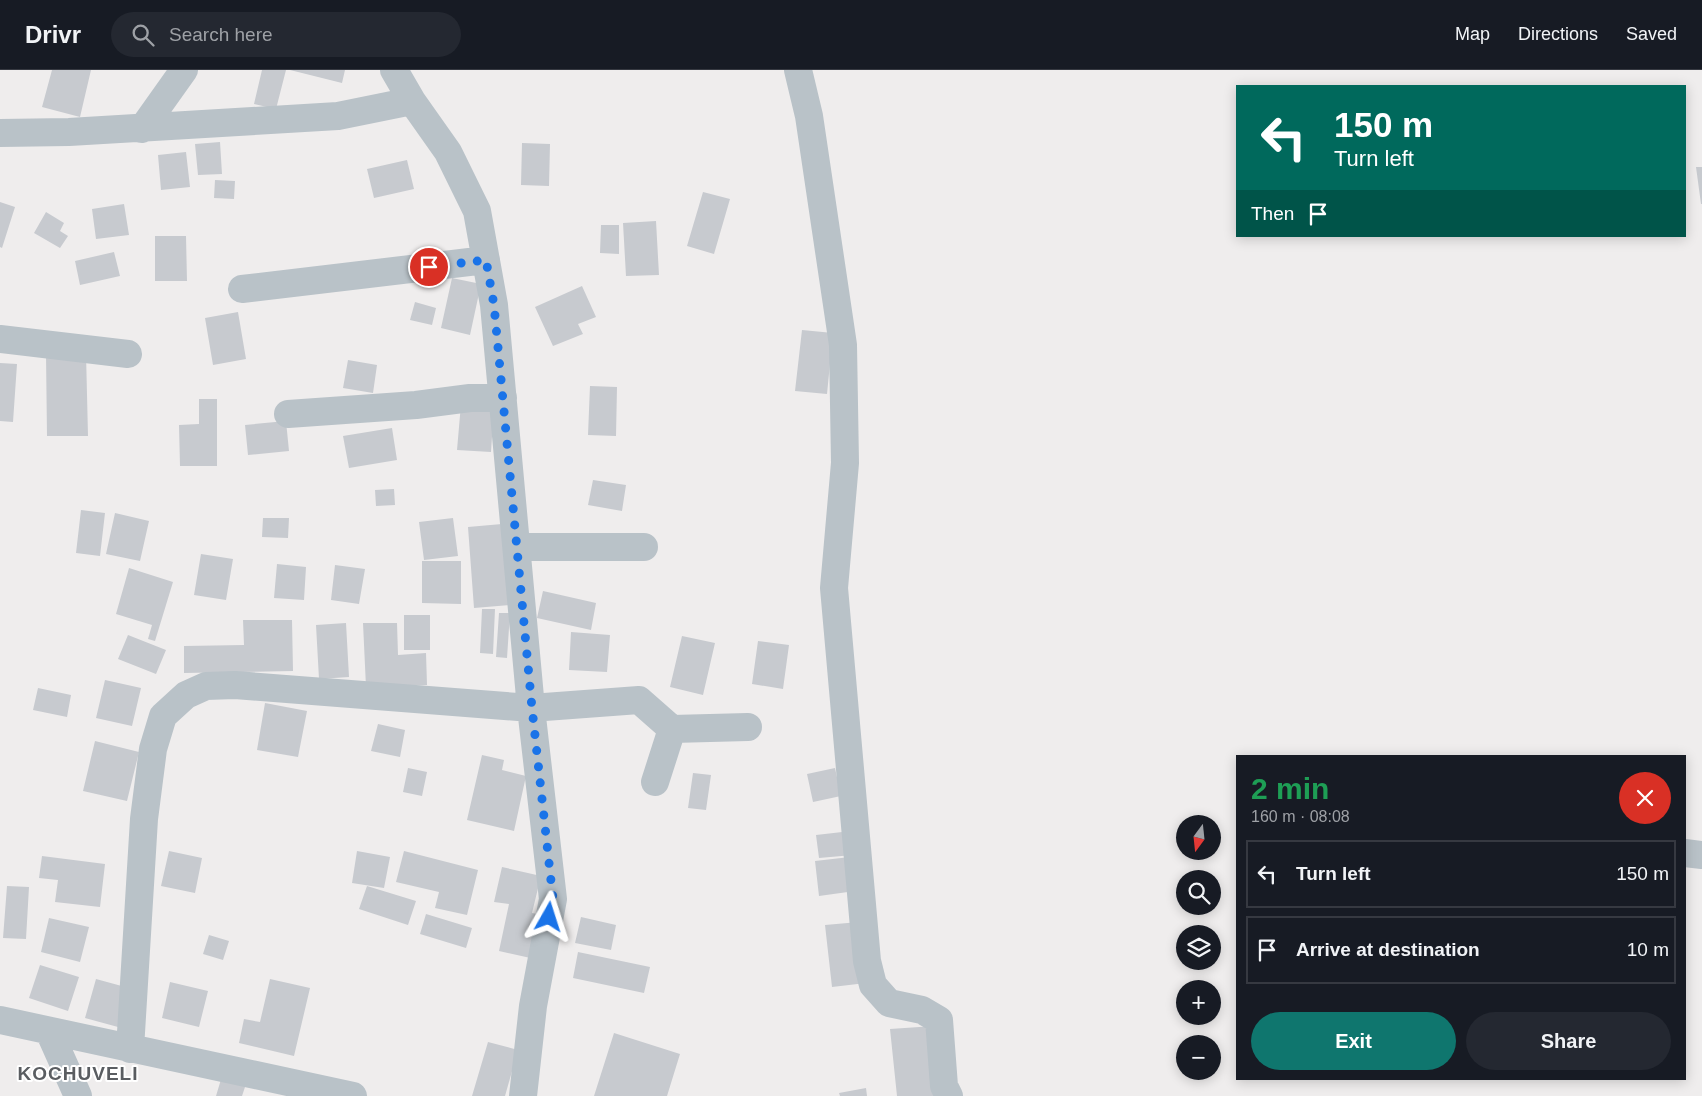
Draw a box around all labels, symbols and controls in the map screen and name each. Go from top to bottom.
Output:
search box [111,12,461,57]
text: Drivr [25,21,81,48]
icon: search [129,21,157,49]
text: Search here [169,24,273,45]
text: Map [1455,24,1490,44]
text: Directions [1518,24,1598,44]
text: Saved [1626,24,1677,44]
icon: left [1251,105,1316,170]
text: 150 m [1334,105,1433,144]
text: Turn left [1334,146,1414,171]
icon: arrive [1304,200,1332,228]
text: Then [1251,203,1294,224]
pin [408,246,450,288]
icon: arrive [415,253,443,281]
text: 2 min [1251,772,1329,805]
button: close [1619,772,1671,824]
text: 160 m · 08:08 [1251,808,1350,825]
north arrow [1176,815,1221,860]
map controls [1176,815,1221,1080]
icon: left [1253,860,1281,888]
text: Turn left [1296,863,1371,884]
text: 150 m [1616,863,1669,884]
button: search [1176,870,1221,915]
position arrow [522,890,574,942]
button: layers [1176,925,1221,970]
icon: arrive [1253,936,1281,964]
text: Arrive at destination [1296,939,1480,960]
text: 10 m [1627,939,1669,960]
button: + [1176,980,1221,1025]
button: Exit [1251,1012,1456,1070]
button: Share [1466,1012,1671,1070]
button: − [1176,1035,1221,1080]
district label: KOCHUVELI [18,1063,138,1084]

